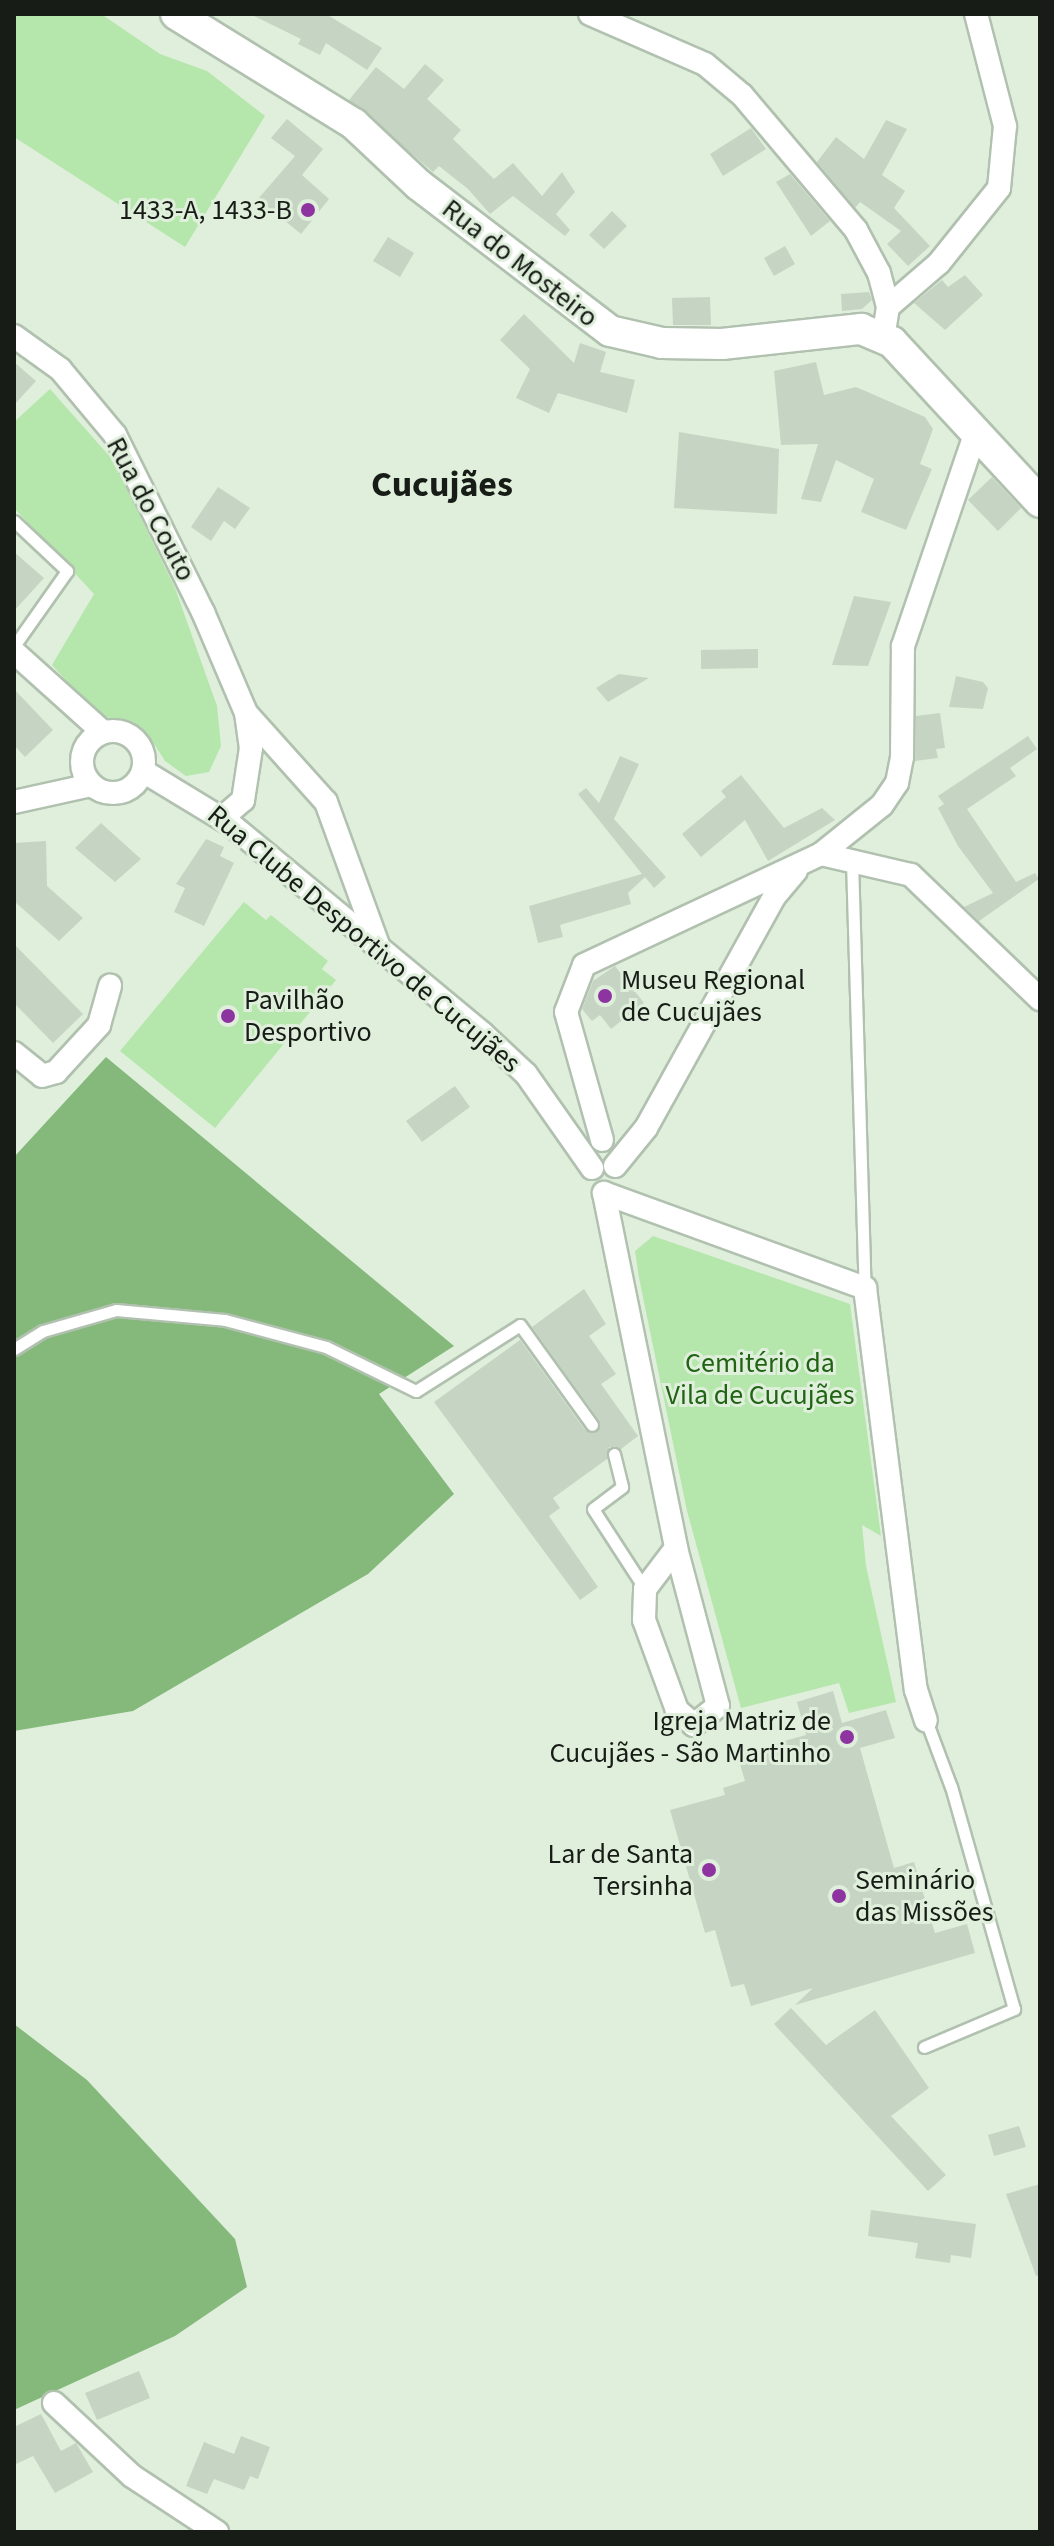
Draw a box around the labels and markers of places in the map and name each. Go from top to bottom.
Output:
place label: 1433-A, 1433-B [119,193,292,227]
marker: 1433-A, 1433-B [299,201,317,219]
place label: Museu Regional de Cucujães [621,963,805,1029]
place label: Pavilhão Desportivo [244,983,372,1049]
marker: Museu Regional de Cucujães [596,987,614,1005]
marker: Pavilhão Desportivo [219,1007,237,1025]
place label: Igreja Matriz de Cucujães - São Martinho [549,1704,831,1770]
marker: Igreja Matriz de Cucujães - São Martinho [838,1728,856,1746]
place label: Lar de Santa Tersinha [548,1837,693,1903]
marker: Lar de Santa Tersinha [700,1861,718,1879]
place label: Seminário das Missões [855,1863,993,1929]
marker: Seminário das Missões [830,1887,848,1905]

